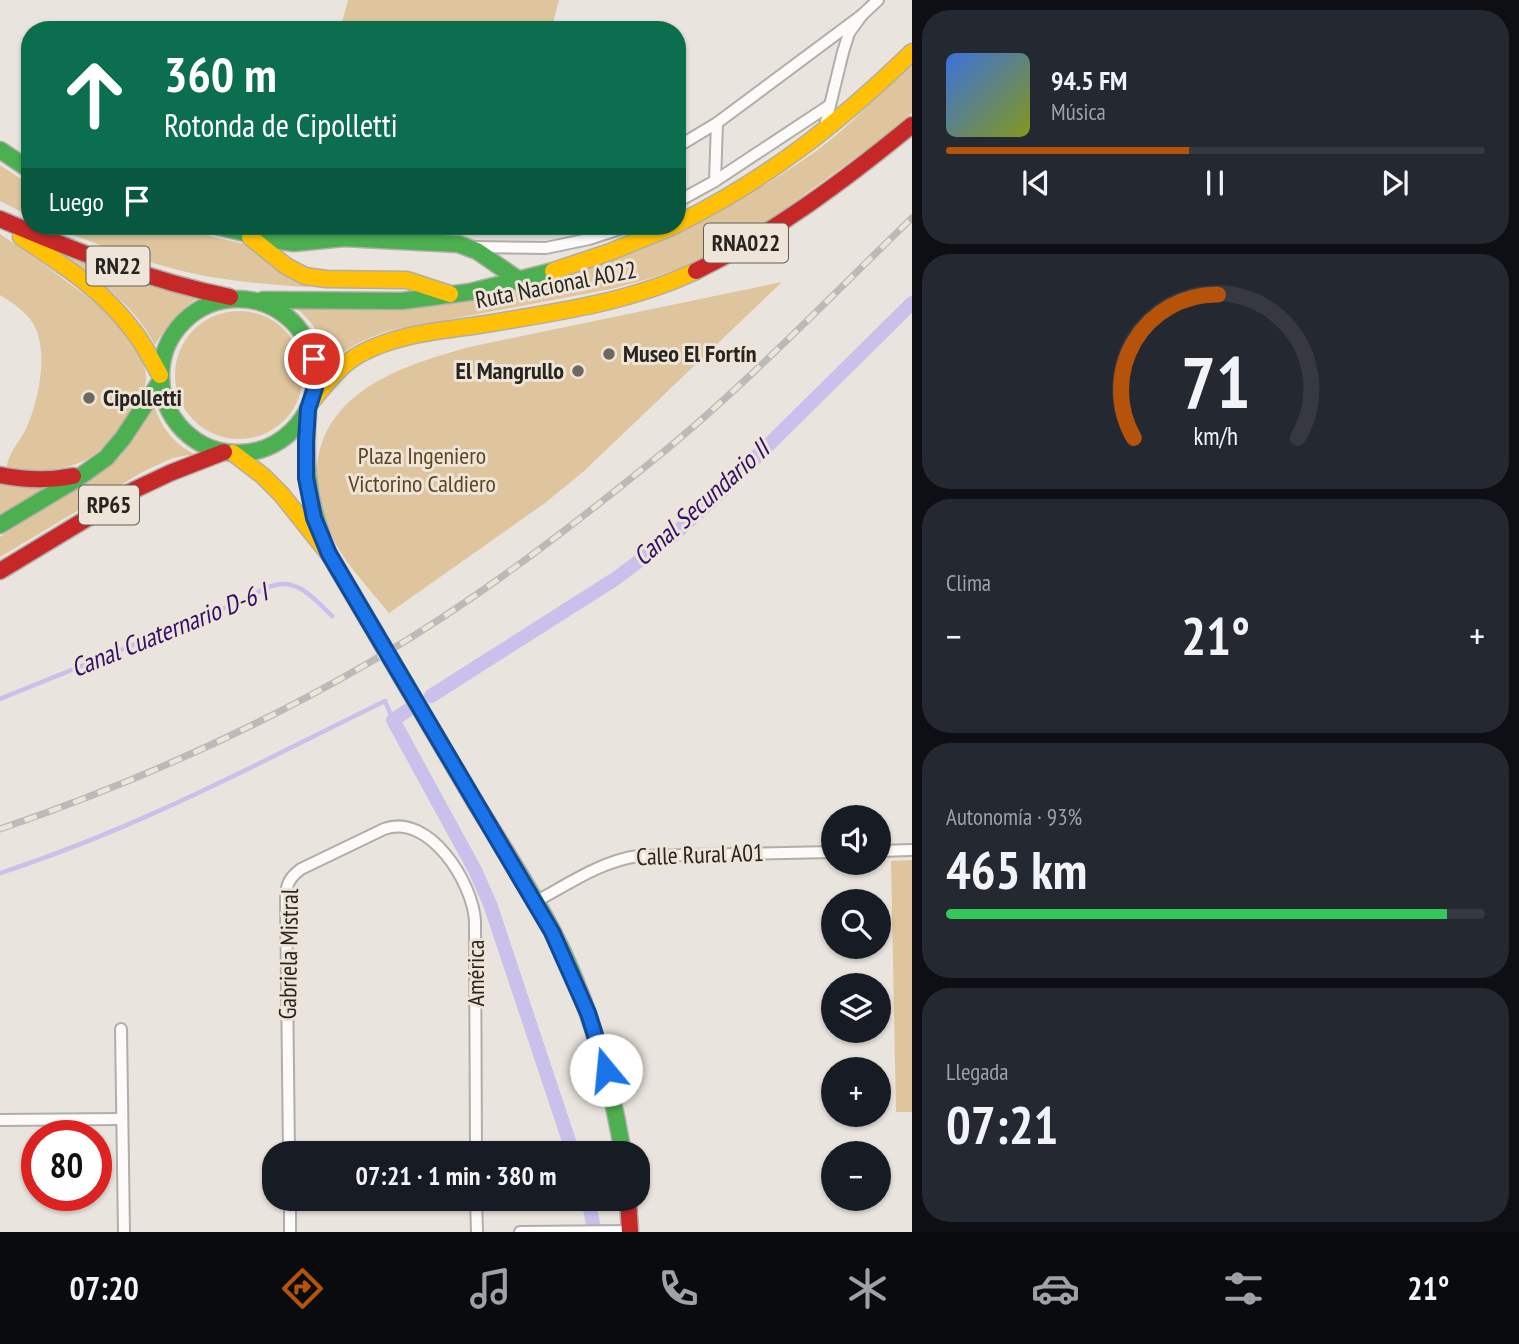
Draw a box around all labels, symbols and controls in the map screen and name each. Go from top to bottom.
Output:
text: 360 m [164,42,277,106]
icon: ahead [49,49,140,140]
text: 94.5 FM [1051,64,1127,97]
text: Música [1051,97,1106,126]
text: Rotonda de Cipolletti [164,104,398,146]
icon: previous [1017,164,1055,202]
icon: pause [1196,164,1234,202]
icon: next [1376,164,1414,202]
icon: arrive [118,182,156,220]
text: Luego [49,185,104,218]
road number: RNA022 [704,224,788,262]
road number: RN22 [86,246,150,286]
street label: Ruta Nacional A022 [473,254,639,315]
pin [284,329,344,389]
text: 71 [1181,334,1250,428]
place label: Museo El Fortín [623,338,757,369]
icon: arrive [295,340,333,378]
marker: Museo El Fortín [601,346,617,362]
place label: El Mangrullo [456,355,564,386]
marker: El Mangrullo [570,363,586,379]
place label: Cipolletti [103,382,182,413]
marker: Cipolletti [81,390,97,406]
text: km/h [1193,419,1238,451]
water label: Canal Secundario II [626,431,778,573]
park label: Plaza Ingeniero Victorino Caldiero [347,440,496,499]
road number: RP65 [79,485,139,524]
text: Clima [946,568,991,597]
water label: Canal Cuaternario D-6 I [66,574,275,684]
text: 21° [1181,602,1250,669]
text: − [946,611,962,660]
text: + [1469,611,1485,660]
text: Autonomía · 93% [946,802,1082,831]
map controls [821,805,891,1211]
button: sound [821,805,891,875]
text: 465 km [946,836,1087,903]
street label: Calle Rural A01 [636,837,764,872]
street label: Gabriela Mistral [272,888,305,1020]
button: search [821,889,891,959]
street label: América [460,940,491,1006]
button: layers [821,973,891,1043]
position arrow [569,1033,643,1107]
button: + [821,1057,891,1127]
text: Llegada [946,1057,1009,1086]
text: 07:21 [946,1091,1058,1158]
speed limit sign: 80 [21,1120,112,1211]
button: − [821,1141,891,1211]
text: 07:21 · 1 min · 380 m [356,1159,556,1192]
icon: directions [278,1264,327,1313]
icon: music [466,1264,515,1313]
icon: phone [654,1264,703,1313]
icon: climate [843,1264,892,1313]
icon: car [1031,1264,1080,1313]
icon: filters [1219,1264,1268,1313]
text: 07:20 [70,1267,139,1309]
text: 21° [1407,1267,1449,1309]

